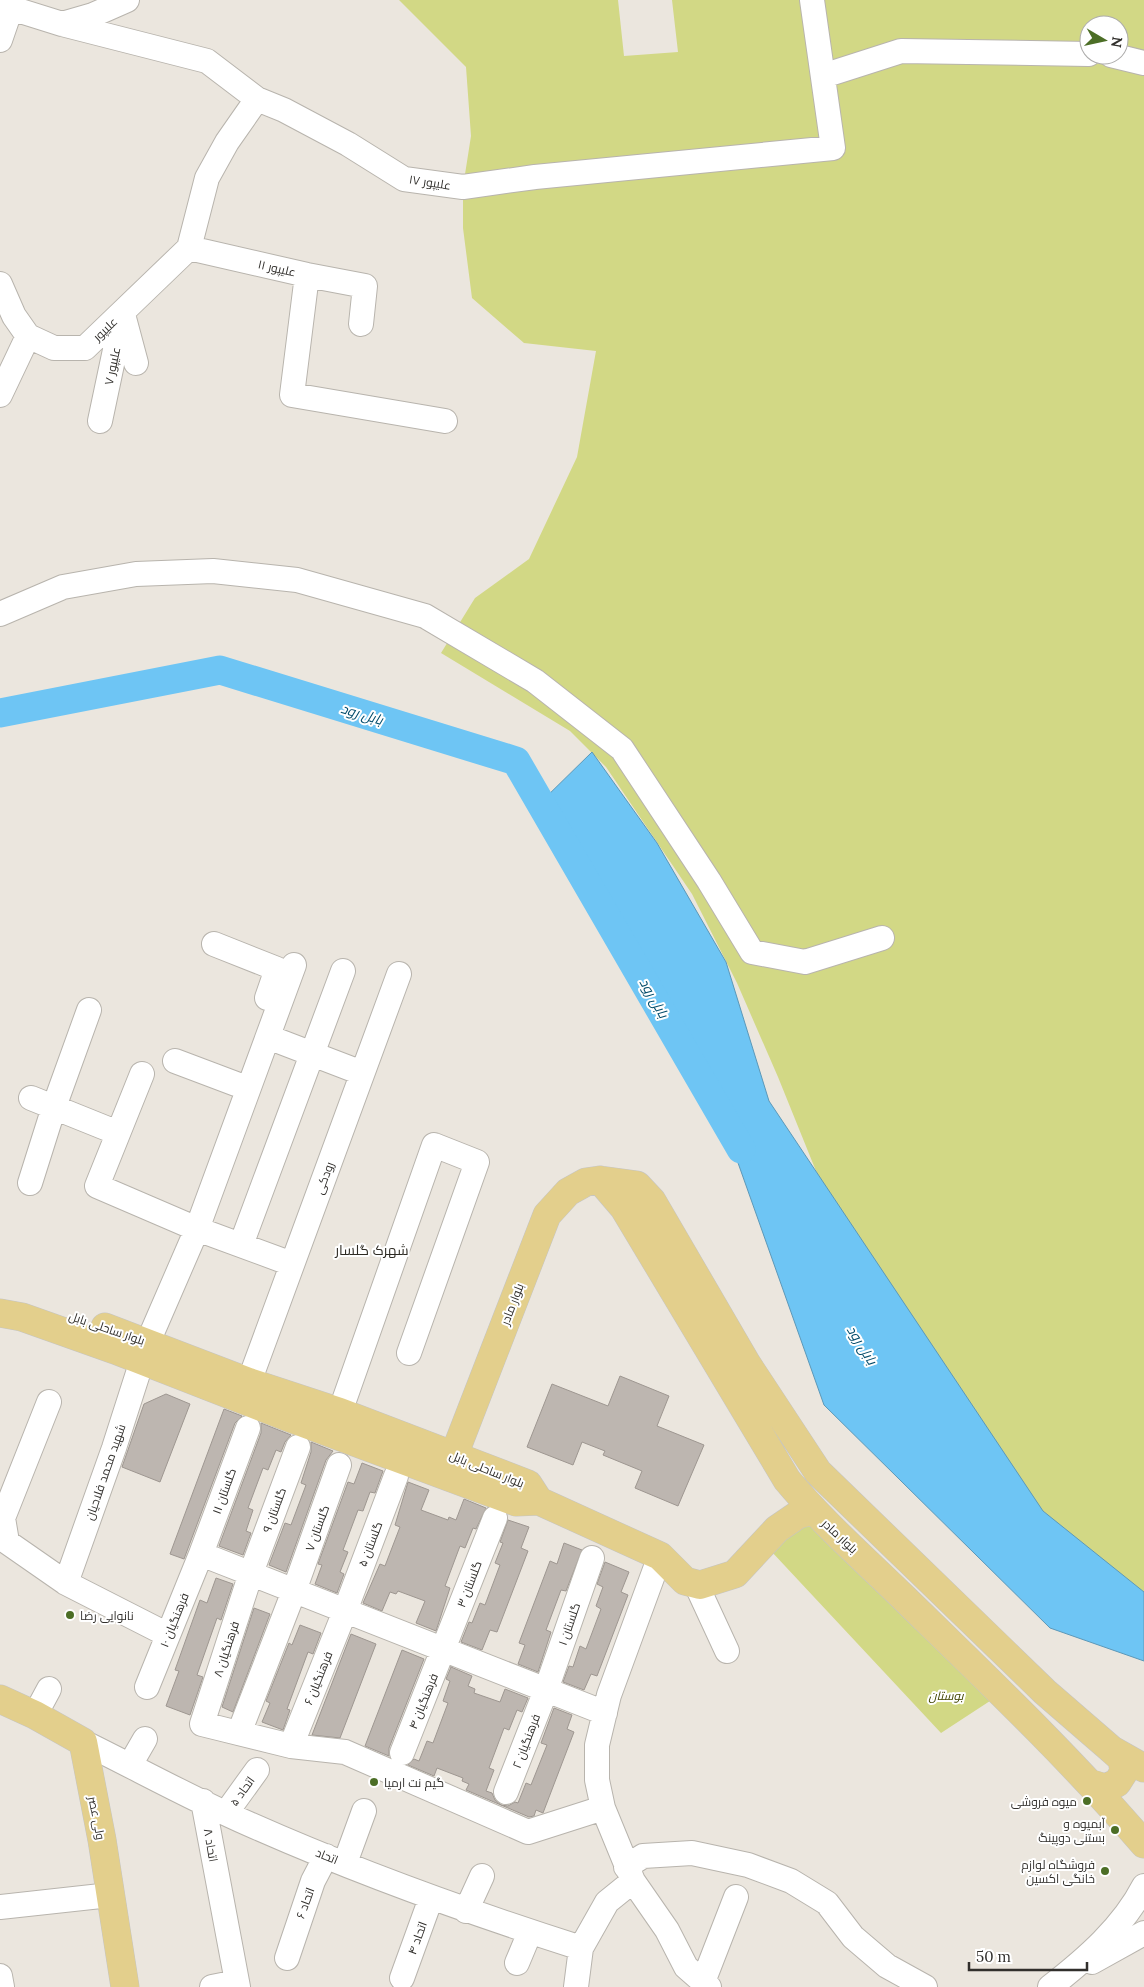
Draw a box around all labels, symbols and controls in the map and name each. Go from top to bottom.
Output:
north arrow [1079,15,1129,65]
text: N [1107,35,1127,49]
street label: علیپور ۱۷ [408,171,452,194]
street label: علیپور ۱۱ [256,256,297,281]
street label: علیپور [89,314,121,345]
street label: علیپور ۷ [101,346,124,387]
water label: بابل رود [339,699,386,729]
water label: بابل رود [635,975,673,1022]
street label: رودکی [311,1160,337,1196]
district label: شهرک گلسار [334,1241,409,1259]
street label: بلوار مادر [497,1281,527,1328]
street label: بلوار ساحلی بابل [67,1308,147,1348]
water label: بابل رود [843,1322,882,1369]
street label: شهید محمد فلاحیان [82,1422,128,1522]
street label: بلوار ساحلی بابل [447,1447,527,1491]
street label: گلستان ۱۱ [209,1466,239,1516]
street label: گلستان ۹ [259,1486,289,1534]
street label: گلستان ۷ [302,1503,332,1553]
street label: بلوار مادر [818,1515,861,1556]
street label: گلستان ۵ [355,1519,385,1569]
street label: گلستان ۳ [453,1559,485,1609]
street label: فرهنگیان ۱۰ [156,1591,192,1649]
street label: گلستان ۱ [555,1601,583,1647]
place label: نانوایی رضا [80,1608,134,1623]
marker: نانوایی رضا [64,1609,76,1621]
street label: فرهنگیان ۸ [210,1619,242,1679]
street label: فرهنگیان ۶ [300,1649,336,1707]
street label: فرهنگیان ۴ [405,1671,441,1731]
park label: بوستان [928,1688,964,1703]
street label: فرهنگیان ۲ [509,1712,543,1770]
street label: اتحاد ۵ [226,1773,258,1809]
place label: گیم نت ارمیا [384,1775,444,1791]
marker: گیم نت ارمیا [368,1776,380,1788]
street label: ولی عصر [85,1794,109,1841]
place label: میوه فروشی [1011,1794,1077,1809]
marker: میوه فروشی [1081,1795,1093,1807]
place label: آبمیوه و بستنی دوپینگ [1038,1816,1106,1847]
marker: آبمیوه و بستنی دوپینگ [1109,1824,1121,1836]
street label: اتحاد ۸ [201,1827,221,1863]
street label: اتحاد [314,1845,340,1867]
place label: فروشگاه لوازم خانگی اکسین [1021,1857,1095,1886]
marker: فروشگاه لوازم خانگی اکسین [1099,1865,1111,1877]
street label: اتحاد ۶ [292,1885,318,1921]
street label: اتحاد ۴ [404,1919,430,1957]
scale bar [969,1940,1086,1972]
text: 50 m [976,1947,1011,1966]

